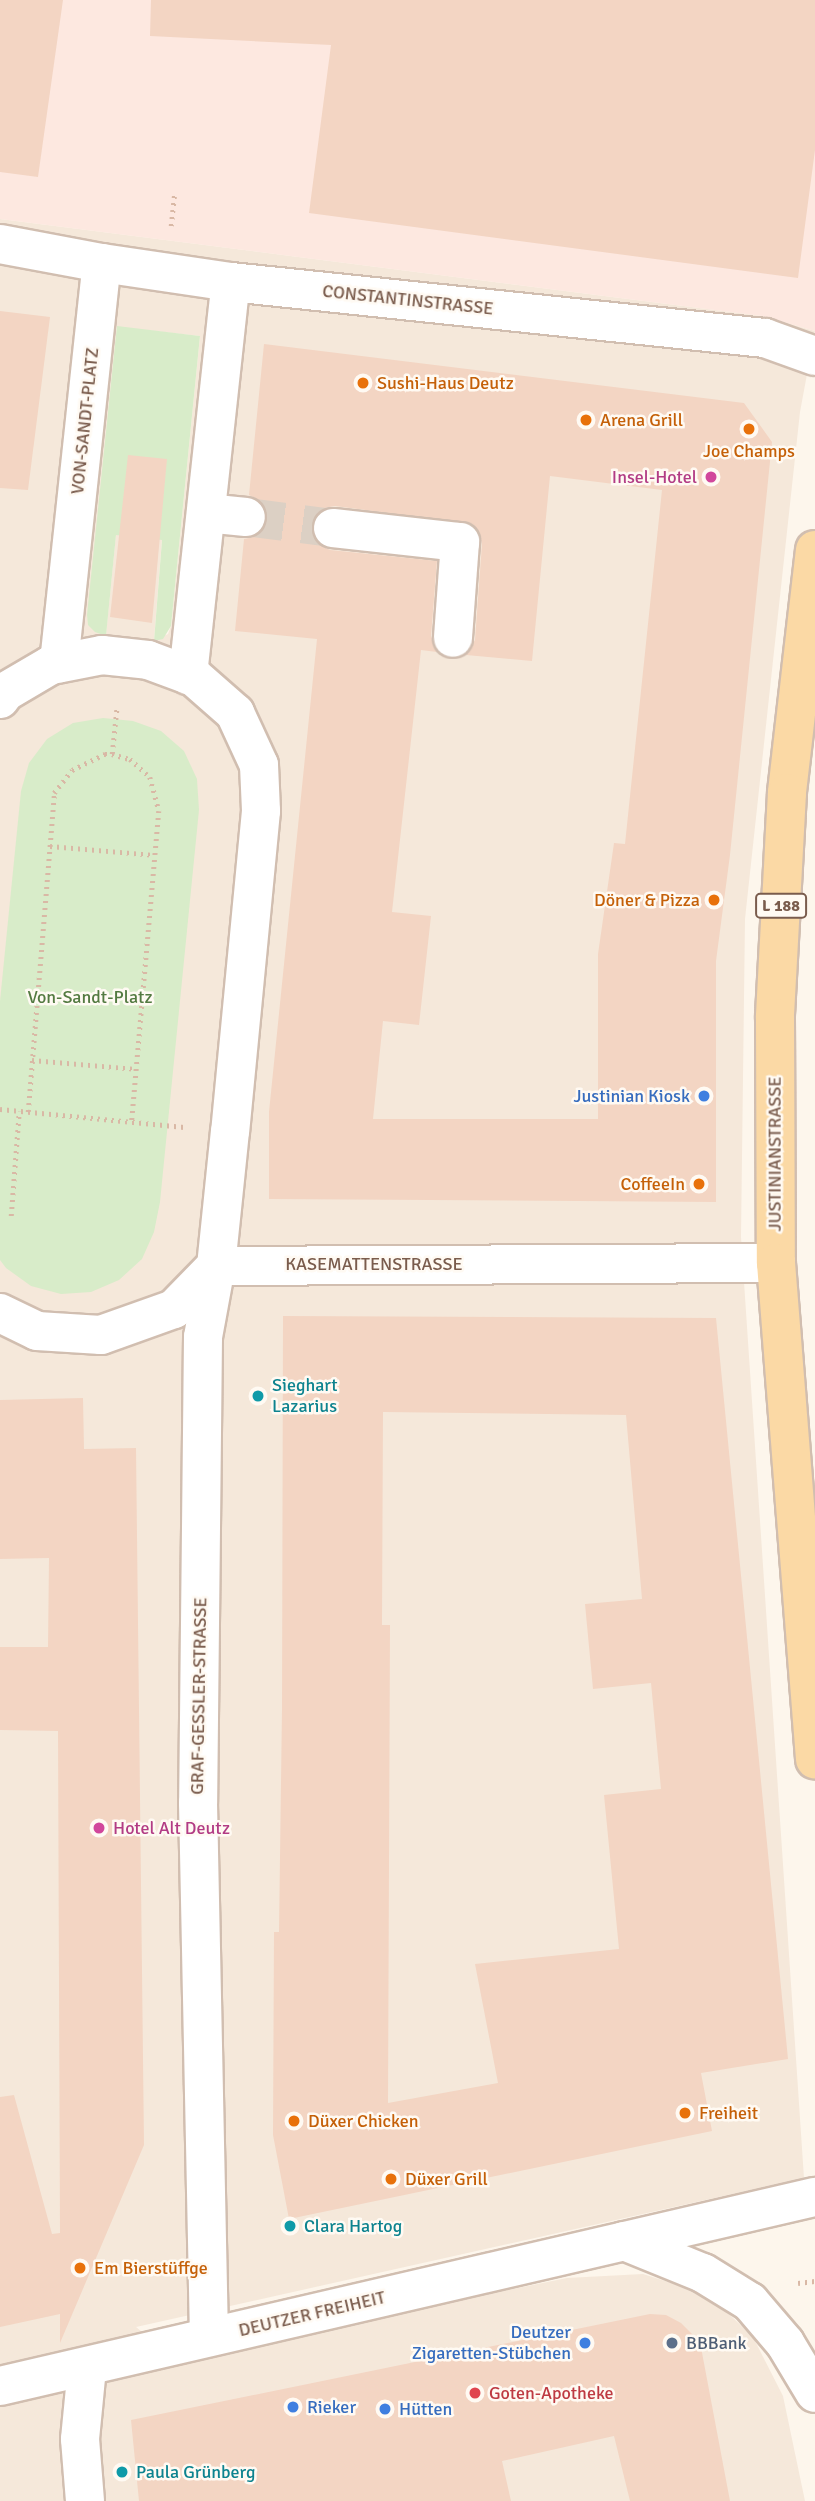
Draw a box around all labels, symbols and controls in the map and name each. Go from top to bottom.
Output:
street label: CONSTANTINSTRASSE [321,280,495,320]
street label: VON-SANDT-PLATZ [67,346,103,496]
place label: Sushi-Haus Deutz [377,372,514,394]
marker: Sushi-Haus Deutz [355,375,371,391]
place label: Arena Grill [600,409,683,431]
marker: Arena Grill [578,412,594,428]
marker: Joe Champs [741,421,757,437]
place label: Joe Champs [703,440,795,462]
place label: Insel-Hotel [612,466,697,488]
marker: Insel-Hotel [703,469,719,485]
place label: Döner & Pizza [594,889,700,911]
marker: Döner & Pizza [706,892,722,908]
road number: L 188 [755,893,807,918]
park label: Von-Sandt-Platz [27,986,153,1008]
street label: JUSTINIANSTRASSE [764,1077,786,1231]
place label: Justinian Kiosk [573,1085,690,1107]
marker: Justinian Kiosk [696,1088,712,1104]
place label: CoffeeIn [621,1173,685,1195]
marker: CoffeeIn [691,1176,707,1192]
street label: KASEMATTENSTRASSE [285,1253,463,1275]
place label: Sieghart Lazarius [272,1375,338,1418]
marker: Sieghart Lazarius [250,1388,266,1404]
street label: GRAF-GESSLER-STRASSE [186,1597,212,1795]
place label: Hotel Alt Deutz [113,1817,230,1839]
marker: Hotel Alt Deutz [91,1820,107,1836]
place label: Freiheit [699,2102,758,2124]
marker: Freiheit [677,2105,693,2121]
place label: Düxer Chicken [308,2110,419,2132]
marker: Düxer Chicken [286,2113,302,2129]
place label: Düxer Grill [405,2168,488,2190]
marker: Düxer Grill [383,2171,399,2187]
place label: Clara Hartog [304,2215,402,2237]
marker: Clara Hartog [282,2218,298,2234]
place label: Em Bierstüffge [94,2257,208,2279]
marker: Em Bierstüffge [72,2260,88,2276]
street label: DEUTZER FREIHEIT [237,2287,387,2341]
place label: Deutzer Zigaretten-Stübchen [412,2322,571,2364]
place label: BBBank [686,2332,747,2354]
marker: Deutzer Zigaretten-Stübchen [577,2335,593,2351]
marker: BBBank [664,2335,680,2351]
place label: Goten-Apotheke [489,2382,614,2404]
marker: Goten-Apotheke [467,2385,483,2401]
place label: Rieker [307,2396,356,2418]
place label: Hütten [399,2398,452,2420]
marker: Rieker [285,2399,301,2415]
marker: Hütten [377,2401,393,2417]
place label: Paula Grünberg [136,2461,256,2483]
marker: Paula Grünberg [114,2464,130,2480]

